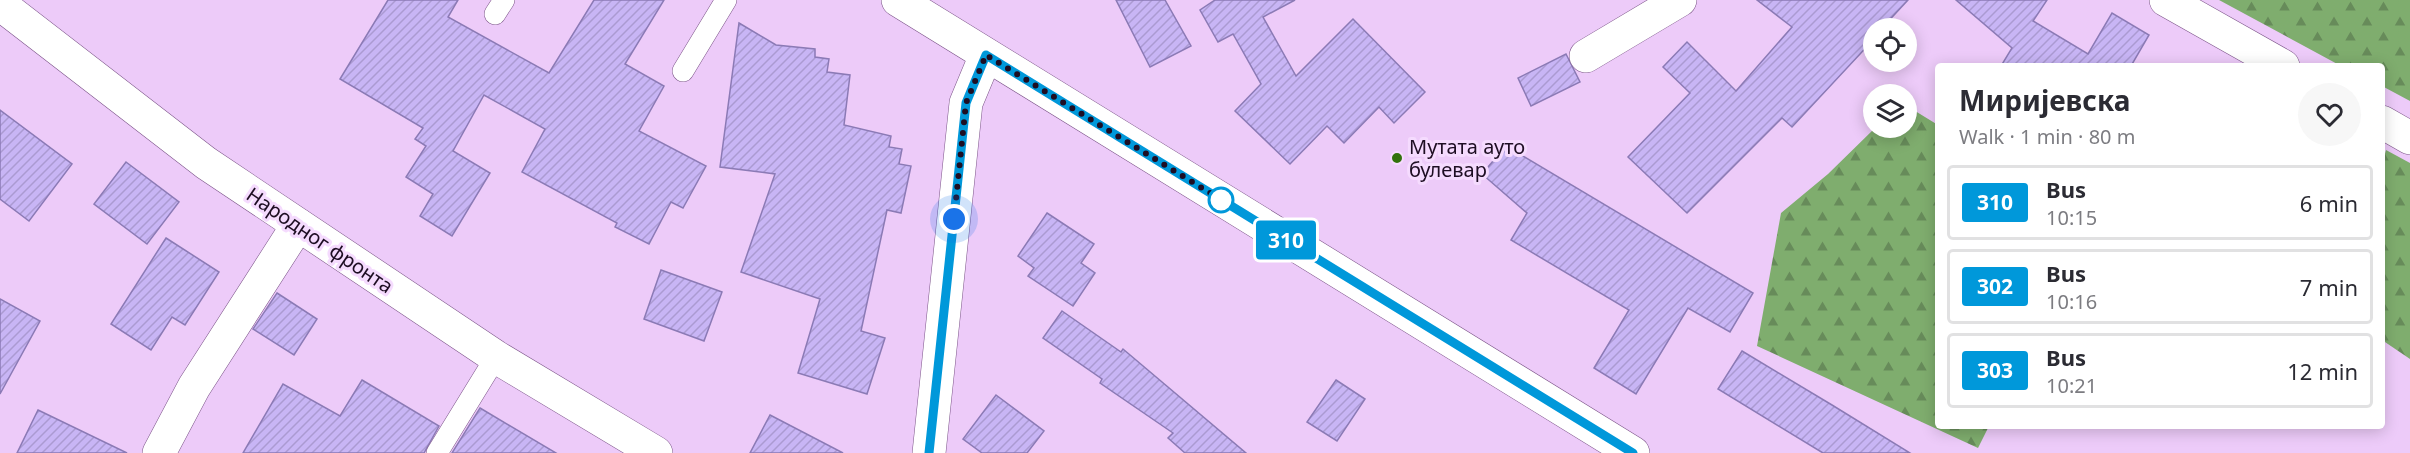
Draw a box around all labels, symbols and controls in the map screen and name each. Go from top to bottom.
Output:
map controls [1863,18,1917,138]
button: locate [1863,18,1917,72]
text: Миријевска [1959,81,2130,119]
button: heart [2298,83,2361,146]
button: layers [1863,84,1917,138]
text: Walk · 1 min · 80 m [1959,123,2135,150]
place label: Мутата ауто булевар [1409,133,1525,183]
marker: Мутата ауто булевар [1390,151,1404,165]
text: Bus [2046,174,2086,204]
street label: Народног фронта [241,181,399,299]
unlabelled marker [1208,187,1234,213]
text: 310 [1977,188,2013,216]
text: 6 min [2300,188,2358,218]
your location [939,204,969,234]
text: 10:15 [2046,204,2097,231]
line badge: 310 [1252,220,1320,260]
text: 310 [1268,226,1304,254]
text: Bus [2046,258,2086,288]
text: 302 [1977,272,2013,300]
text: 7 min [2300,272,2358,302]
text: 10:16 [2046,288,2097,315]
text: Bus [2046,342,2086,372]
text: 303 [1977,356,2013,384]
text: 12 min [2287,356,2358,386]
text: 10:21 [2046,372,2097,399]

